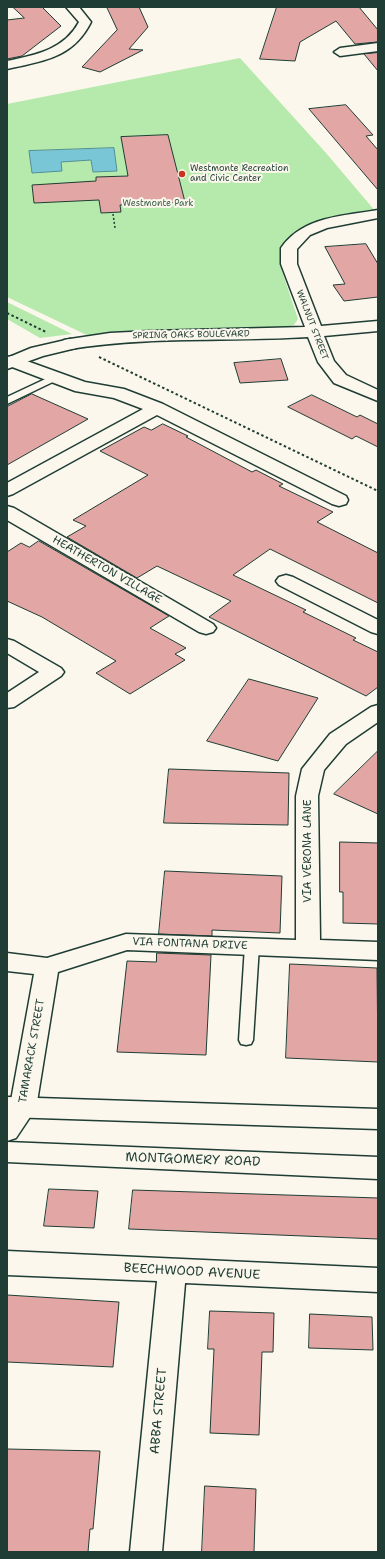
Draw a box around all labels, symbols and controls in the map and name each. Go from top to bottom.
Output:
place label: Westmonte Recreation and Civic Center [190,164,288,185]
marker: Westmonte Recreation and Civic Center [177,169,187,179]
park label: Westmonte Park [122,199,194,209]
street label: WALNUT STREET [294,289,330,361]
street label: SPRING OAKS BOULEVARD [132,329,250,341]
street label: HEATHERTON VILLAGE [50,533,164,607]
street label: VIA VERONA LANE [301,799,315,903]
street label: VIA FONTANA DRIVE [132,935,248,953]
street label: TAMARACK STREET [16,998,48,1104]
street label: MONTGOMERY ROAD [125,1150,261,1170]
street label: BEECHWOOD AVENUE [123,1261,261,1283]
street label: ABBA STREET [147,1367,171,1455]

